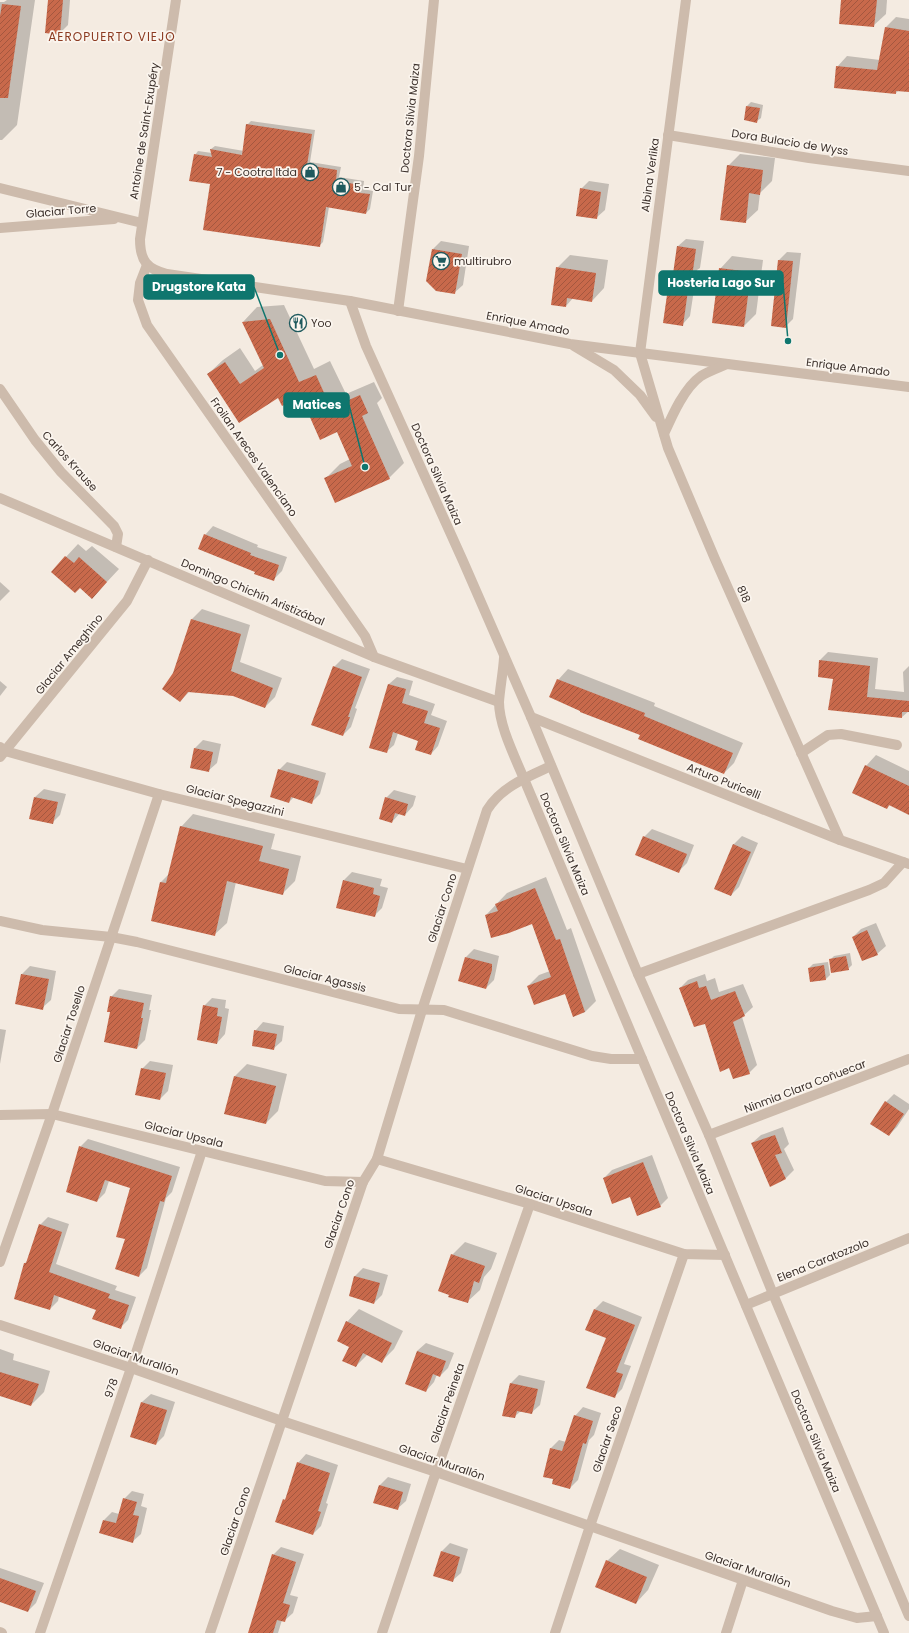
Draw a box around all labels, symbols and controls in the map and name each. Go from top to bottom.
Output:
district label: AEROPUERTO VIEJO [48,28,176,45]
street label: Antoine de Saint-Exupéry [125,61,163,201]
street label: Doctora Silvia Maiza [396,62,424,174]
street label: Dora Bulacio de Wyss [730,125,850,159]
street label: Albina Verlika [637,137,663,213]
shop icon: 7 - Cootra ltda [300,162,320,182]
place label: 7 - Cootra ltda [216,164,297,180]
shop icon: 5 - Cal Tur [331,177,351,197]
place label: 5 - Cal Tur [354,179,412,195]
street label: Glaciar Torre [25,200,97,222]
supermarket icon: multirubro [431,251,451,271]
place label: multirubro [454,253,512,269]
callout: Hosteria Lago Sur [659,271,783,295]
text: Hosteria Lago Sur [667,274,775,291]
callout: Drugstore Kata [144,275,254,299]
text: Drugstore Kata [152,278,246,295]
street label: Enrique Amado [485,307,571,339]
restaurant icon: Yoo [288,313,308,333]
place label: Yoo [311,315,332,331]
street label: Enrique Amado [805,354,891,380]
callout: Matices [284,393,349,417]
street label: Froilan Areces Valenciano [207,394,301,520]
text: Matices [293,396,342,413]
street label: Doctora Silvia Maiza [407,420,467,528]
street label: Carlos Krause [39,427,102,495]
street label: Domingo Chichín Aristizábal [179,554,327,630]
street label: 818 [733,583,755,605]
street label: Glaciar Ameghino [32,610,106,698]
street label: Arturo Puricelli [685,759,764,803]
street label: Glaciar Spegazzini [184,780,286,820]
street label: Doctora Silvia Maiza [536,790,594,898]
street label: Glaciar Cono [423,871,461,945]
street label: Glaciar Agassis [282,960,368,996]
street label: Glaciar Tosello [49,983,89,1065]
street label: Ninmia Clara Coñuecar [742,1055,868,1117]
street label: Doctora Silvia Maiza [661,1089,719,1197]
street label: Glaciar Upsala [143,1116,225,1152]
street label: Glaciar Cono [320,1177,358,1251]
street label: Glaciar Upsala [513,1180,595,1220]
street label: Elena Caratozzolo [775,1234,871,1286]
street label: Glaciar Murallón [91,1335,181,1379]
street label: Glaciar Peineta [426,1361,468,1445]
street label: 978 [100,1376,122,1400]
street label: Doctora Silvia Maiza [787,1387,845,1495]
street label: Glaciar Seco [588,1404,626,1474]
street label: Glaciar Murallón [397,1440,487,1484]
street label: Glaciar Cono [216,1484,254,1558]
street label: Glaciar Murallón [703,1547,793,1591]

